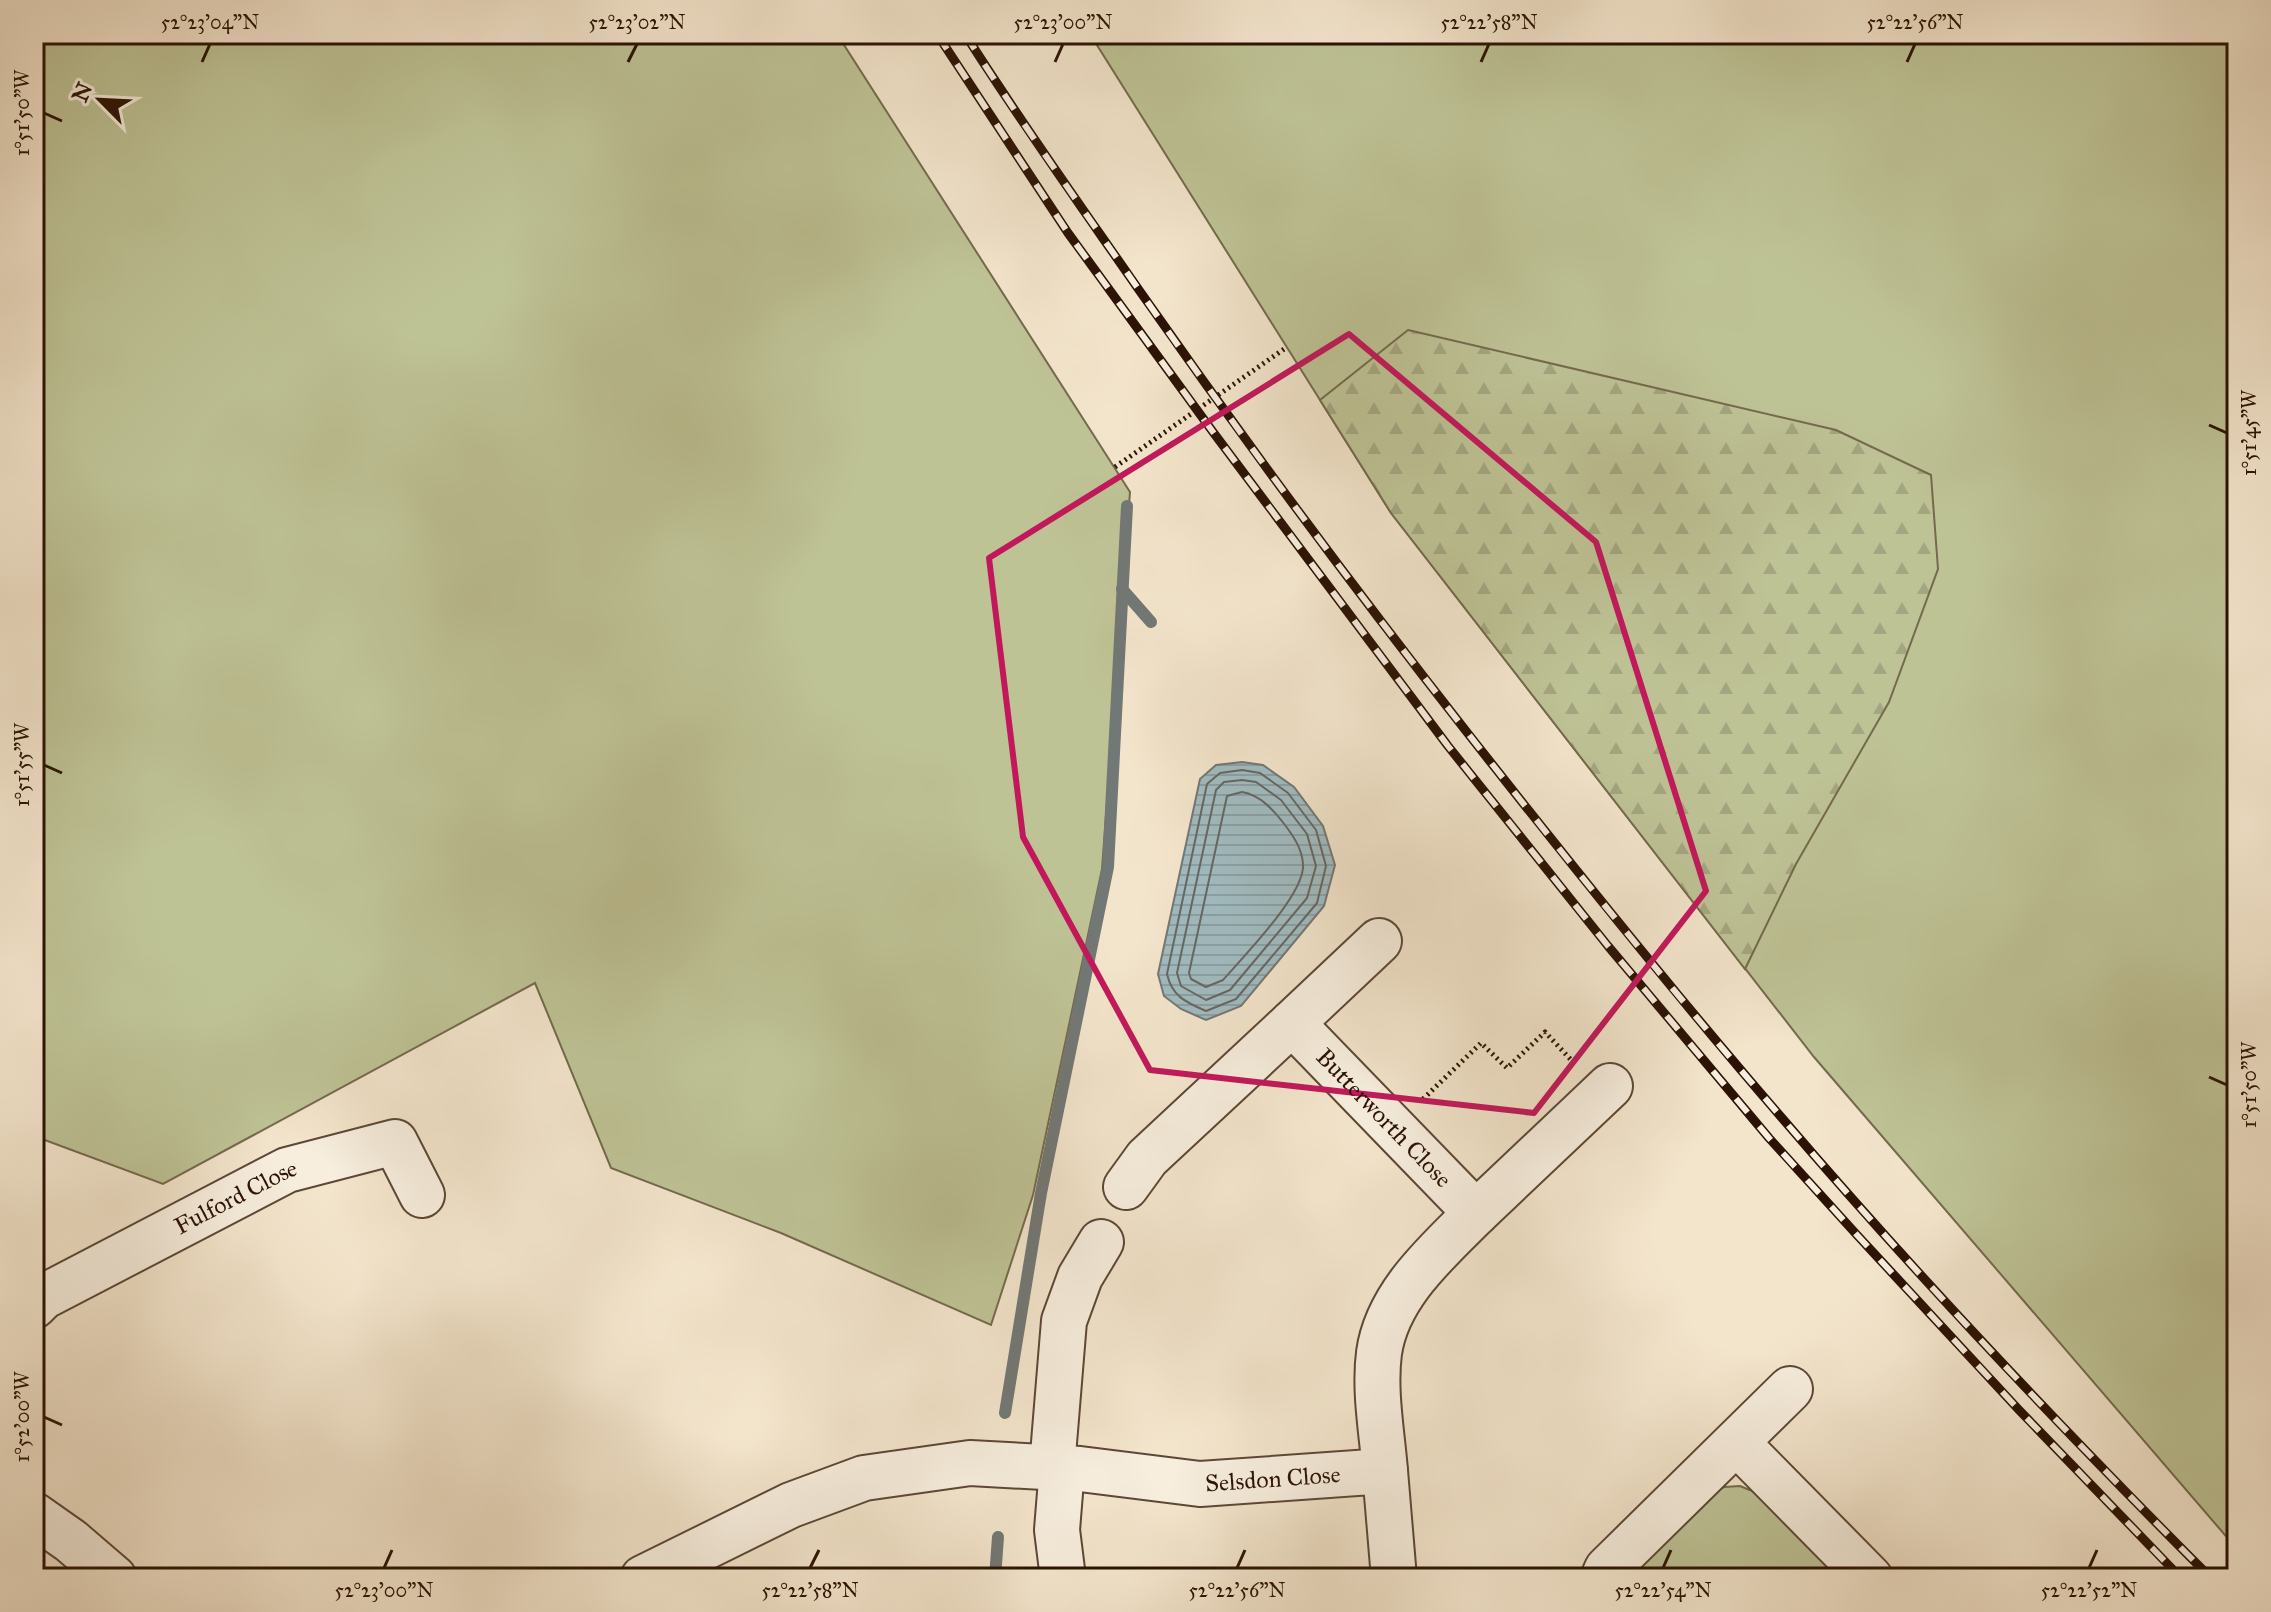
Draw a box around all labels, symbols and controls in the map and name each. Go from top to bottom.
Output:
text: 52°23'04"N [161,10,259,34]
text: 52°23'02"N [588,10,686,34]
text: 52°23'00"N [1014,10,1112,34]
text: 52°22'58"N [1440,10,1538,34]
text: 52°22'56"N [1867,10,1963,34]
north arrow [60,60,140,140]
text: 1°51'50"W [10,69,34,156]
text: N [66,78,98,106]
text: 1°51'45"W [2237,389,2261,476]
text: 1°51'55"W [10,722,34,807]
text: 1°51'50"W [2237,1041,2261,1128]
street label: Butterworth Close [1310,1042,1458,1194]
street label: Fulford Close [169,1153,300,1241]
text: 1°52'00"W [10,1371,34,1462]
street label: Selsdon Close [1204,1459,1341,1499]
text: 52°23'00"N [335,1578,433,1602]
text: 52°22'58"N [761,1578,859,1602]
text: 52°22'56"N [1189,1578,1285,1602]
text: 52°22'54"N [1614,1578,1712,1602]
text: 52°22'52"N [2041,1578,2137,1602]

